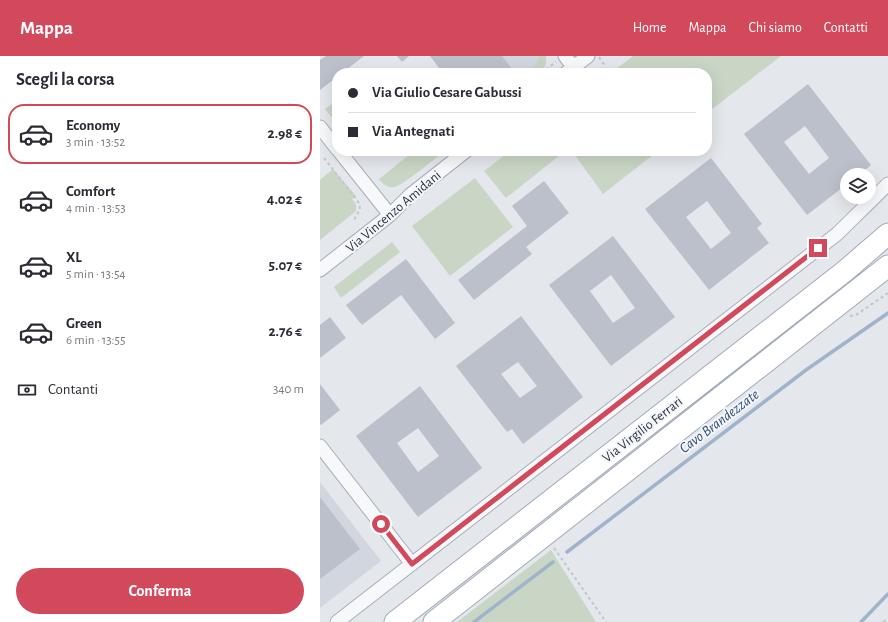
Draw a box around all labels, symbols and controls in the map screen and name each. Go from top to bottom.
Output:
text: Mappa [20,19,73,38]
text: Home [633,21,666,35]
text: Mappa [688,21,727,35]
text: Chi siamo [749,21,802,35]
text: Contatti [824,21,868,35]
text: Scegli la corsa [16,71,115,89]
text: Via Giulio Cesare Gabussi [372,85,522,100]
icon: car [18,116,54,152]
text: Economy [66,118,120,133]
text: Via Antegnati [372,124,455,139]
text: 2.98 € [268,126,302,141]
text: 3 min · 13:52 [66,136,125,149]
street label: Via Vincenzo Amidani [344,168,444,255]
map controls [840,168,876,204]
button: layers [840,168,876,204]
icon: car [18,182,54,218]
text: Comfort [66,184,115,199]
text: 4.02 € [267,192,302,207]
text: 4 min · 13:53 [66,202,126,215]
route end [809,239,827,257]
icon: car [18,248,54,284]
text: XL [66,250,82,265]
text: 5.07 € [269,258,302,273]
text: 5 min · 13:54 [66,268,126,281]
icon: car [18,314,54,350]
text: Green [66,316,102,331]
text: 2.76 € [269,324,302,339]
text: 6 min · 13:55 [66,334,125,347]
icon: cash [16,379,38,401]
text: Contanti [48,382,98,397]
text: 340 m [273,383,304,396]
water label: Cavo Brandezzate [677,387,762,456]
street label: Via Virgilio Ferrari [600,394,685,465]
route start [372,515,390,533]
button: Conferma [16,568,304,614]

